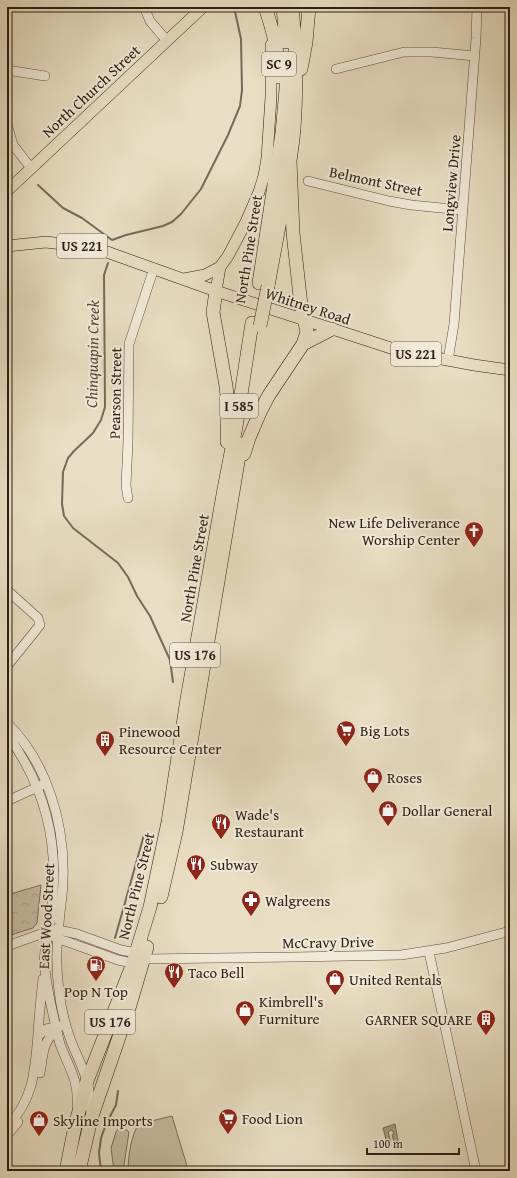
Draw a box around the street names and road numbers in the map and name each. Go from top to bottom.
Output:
street label: North Church Street [37,39,145,142]
road number: SC 9 [262,52,296,76]
street label: Longview Drive [436,134,466,232]
street label: Belmont Street [328,161,425,201]
street label: North Pine Street [229,193,267,305]
road number: US 221 [57,234,107,258]
street label: Whitney Road [263,282,353,330]
road number: US 221 [391,342,441,366]
street label: Pearson Street [104,346,126,439]
road number: I 585 [220,394,258,418]
street label: North Pine Street [174,511,214,624]
road number: US 176 [170,643,220,667]
street label: North Pine Street [113,830,160,942]
street label: East Wood Street [33,862,59,969]
street label: McCravy Drive [282,931,374,953]
road number: US 176 [85,1010,135,1034]

